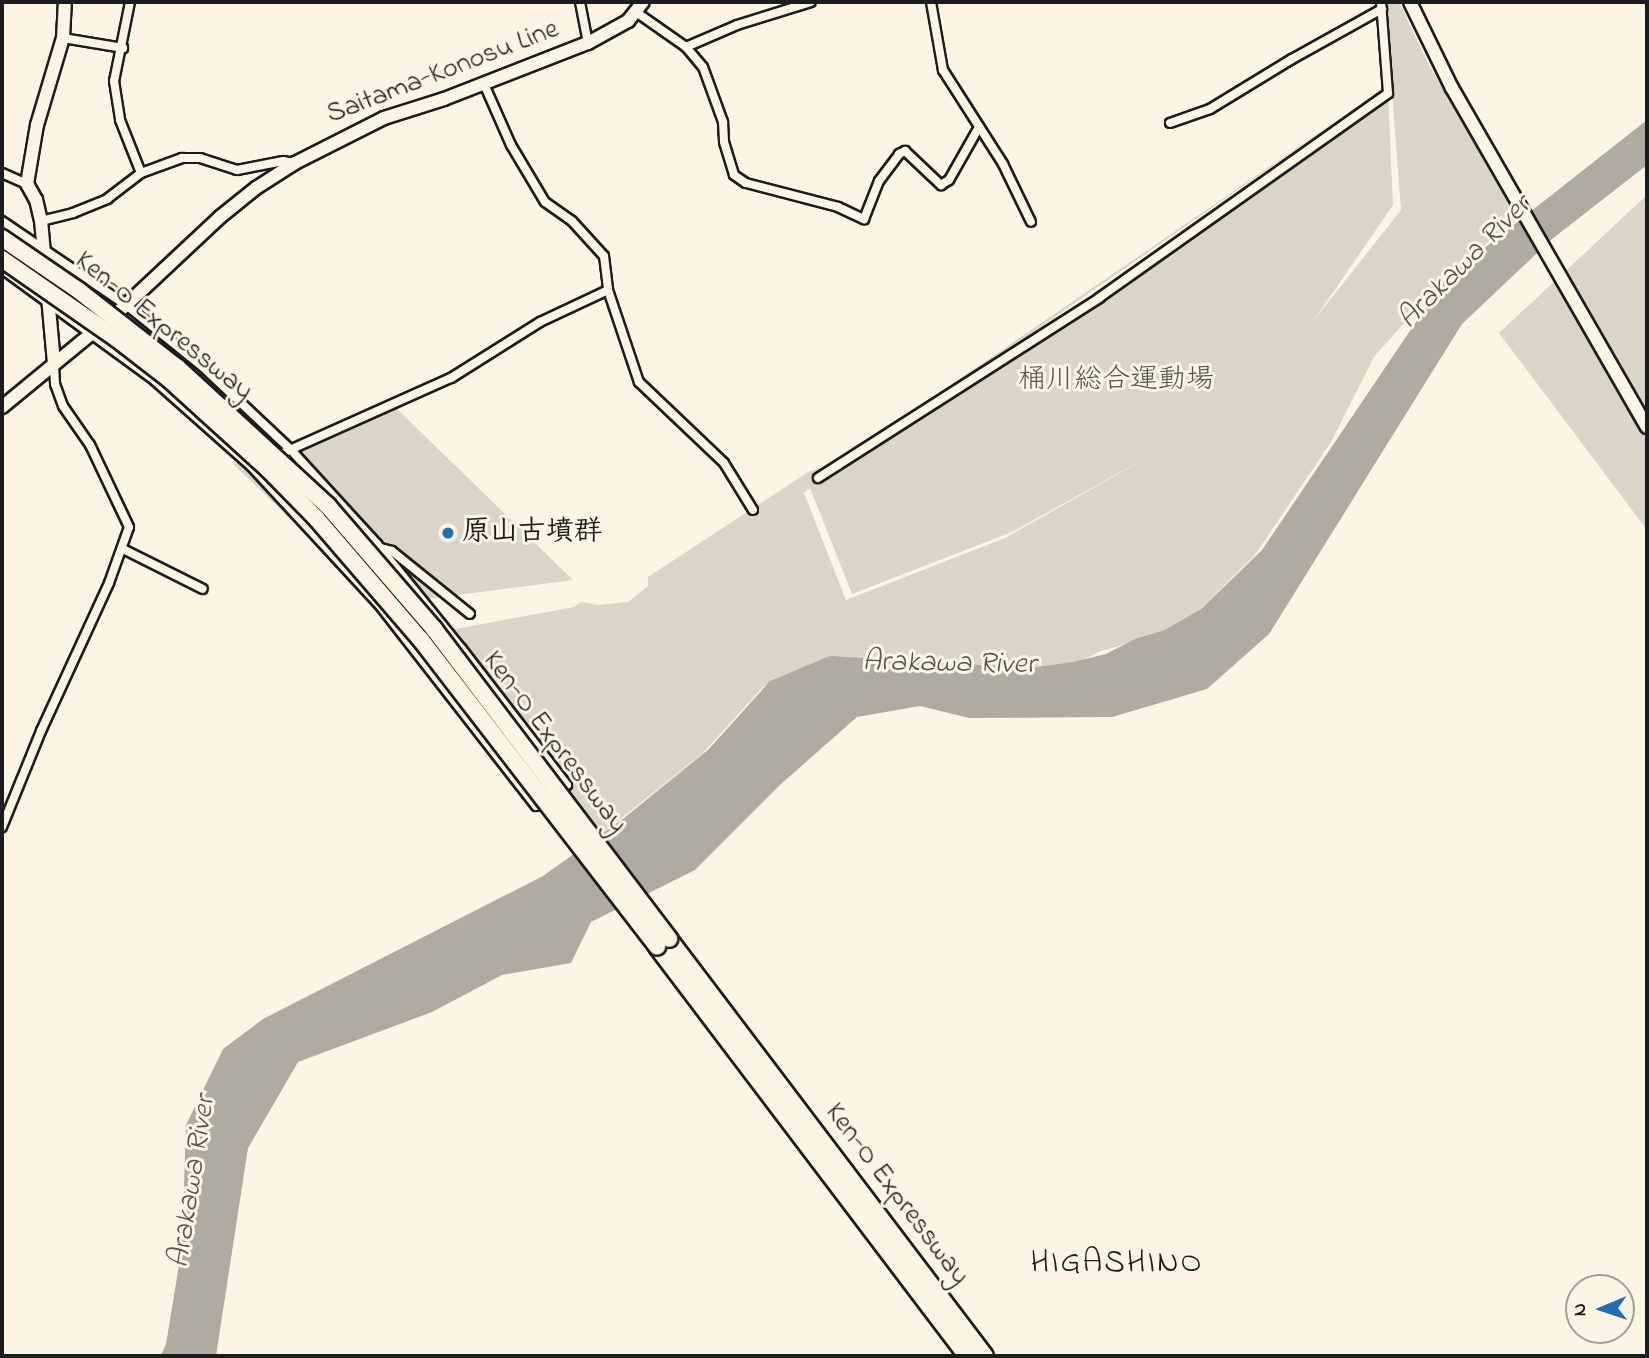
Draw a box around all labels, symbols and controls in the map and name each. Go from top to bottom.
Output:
street label: Saitama-Konosu Line [322,13,564,133]
water label: Arakawa River [1391,189,1539,337]
street label: Ken-O Expressway [67,245,259,409]
park label: 桶川総合運動場 [1018,364,1214,398]
place label: 原山古墳群 [462,516,602,550]
marker: 原山古墳群 [440,525,456,541]
water label: Arakawa River [862,644,1036,684]
street label: Ken-O Expressway [475,645,633,841]
water label: Arakawa River [162,1093,224,1271]
street label: Ken-O Expressway [817,1097,975,1293]
district label: HIGASHINO [1032,1245,1202,1283]
north arrow [1565,1274,1635,1344]
text: N [1567,1303,1594,1317]

